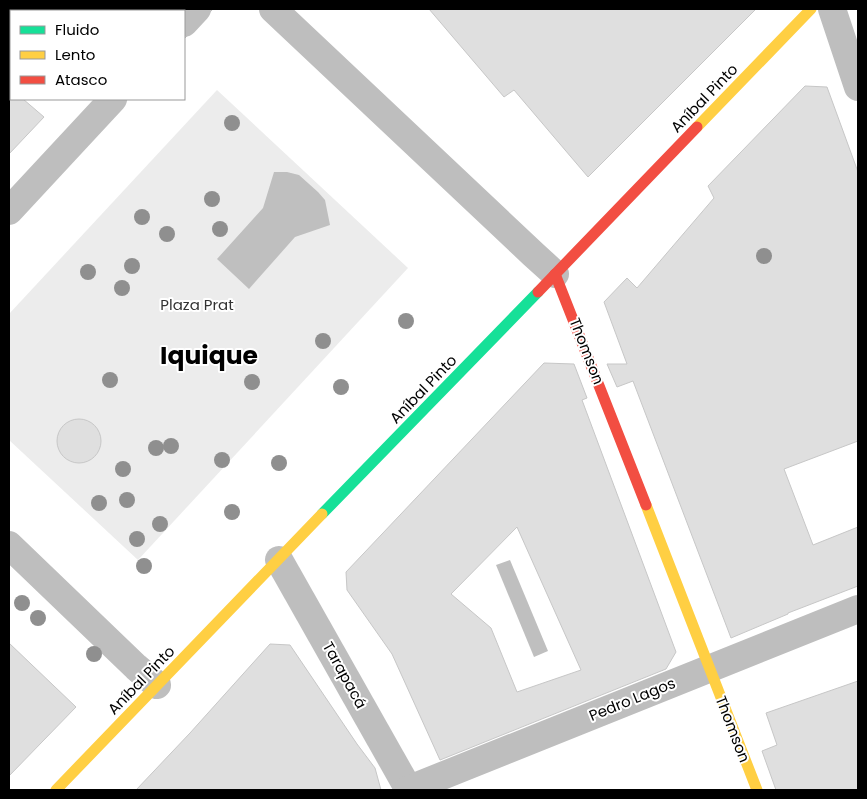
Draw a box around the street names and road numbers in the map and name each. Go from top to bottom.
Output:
street label: Aníbal Pinto [666,59,742,137]
street label: Thomson [565,315,609,387]
street label: Aníbal Pinto [385,350,461,428]
street label: Tarapacá [318,638,372,712]
street label: Aníbal Pinto [103,641,179,719]
street label: Pedro Lagos [586,672,679,726]
street label: Thomson [711,693,755,765]

